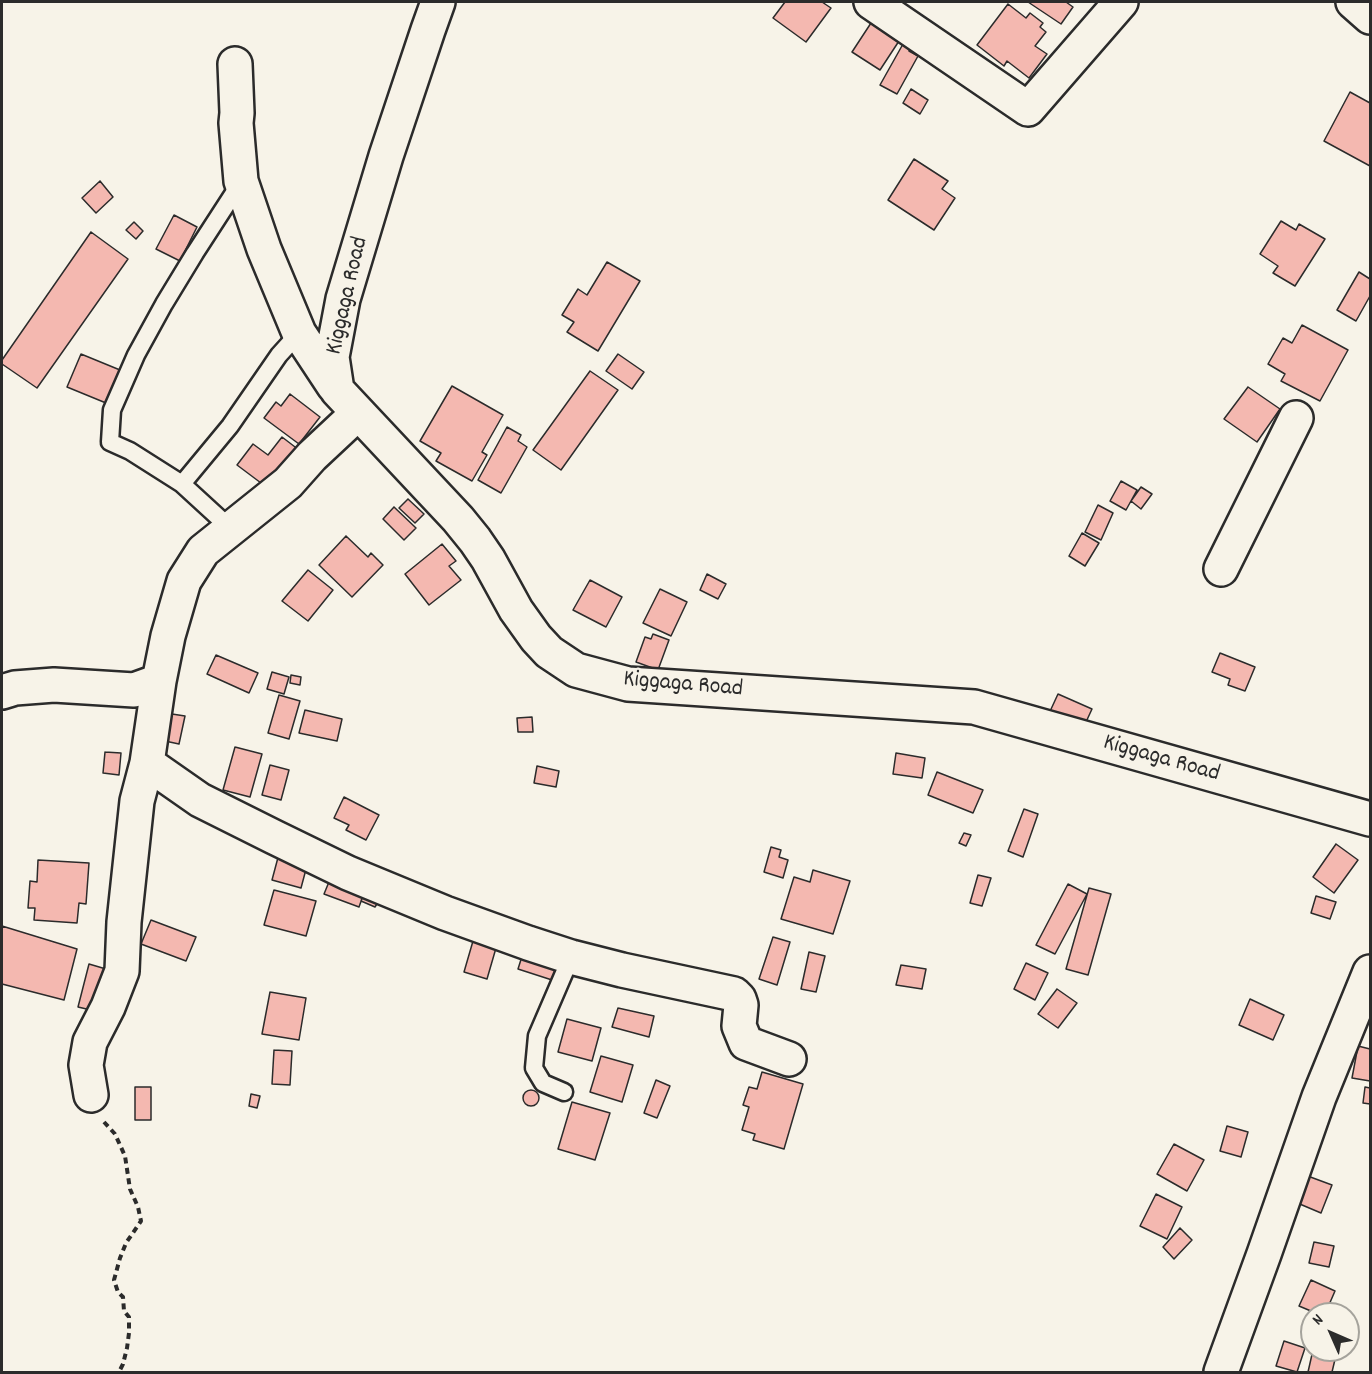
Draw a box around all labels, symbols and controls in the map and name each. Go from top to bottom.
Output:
street label: Kiggaga Road [321,234,377,358]
street label: Kiggaga Road [622,666,744,706]
street label: Kiggaga Road [1099,730,1223,790]
north arrow [1300,1302,1360,1362]
text: N [1307,1309,1329,1331]

